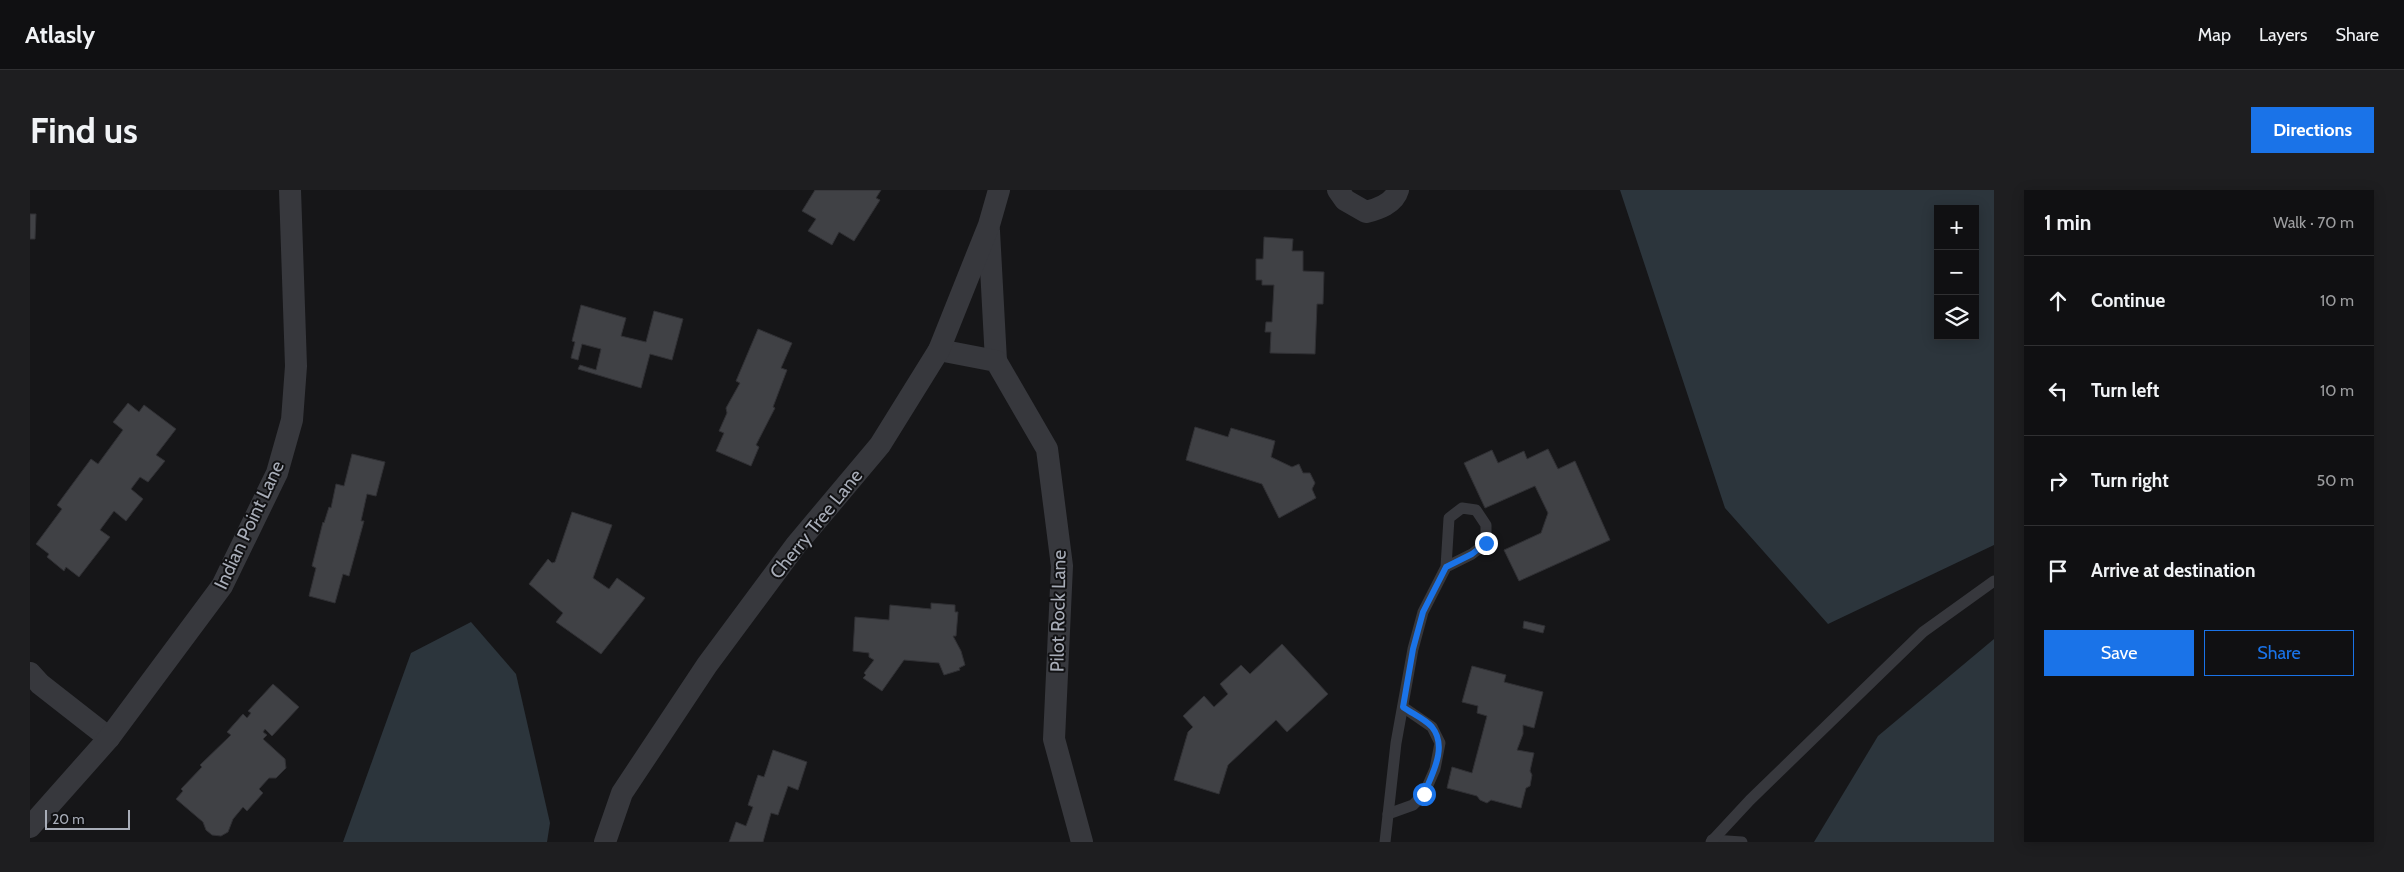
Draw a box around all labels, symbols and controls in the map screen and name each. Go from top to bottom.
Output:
text: Atlasly [25,20,95,49]
text: Map [2198,24,2231,46]
text: Layers [2259,24,2308,46]
text: Share [2336,24,2379,46]
button: Directions [2251,107,2374,153]
text: Find us [30,109,138,152]
map controls [1934,205,1979,340]
button: + [1934,205,1979,250]
text: 1 min [2044,210,2091,235]
text: Walk · 70 m [2273,213,2354,232]
button: − [1934,250,1979,295]
icon: ahead [2044,287,2072,315]
text: Continue [2091,289,2165,312]
text: 10 m [2320,291,2354,310]
button: layers [1934,295,1979,340]
icon: left [2044,377,2072,405]
text: Turn left [2091,379,2159,402]
text: 10 m [2320,381,2354,400]
street label: Indian Point Lane [209,457,289,593]
street label: Cherry Tree Lane [765,464,867,584]
icon: right [2044,467,2072,495]
text: Turn right [2091,469,2169,492]
text: 50 m [2317,471,2354,490]
route end [1475,532,1498,555]
street label: Pilot Rock Lane [1045,549,1071,672]
icon: arrive [2044,557,2072,585]
text: Arrive at destination [2091,559,2255,582]
button: Save [2044,630,2194,676]
button: Share [2204,630,2354,676]
route start [1413,783,1436,806]
scale bar [45,807,130,830]
text: 20 m [52,810,85,828]

